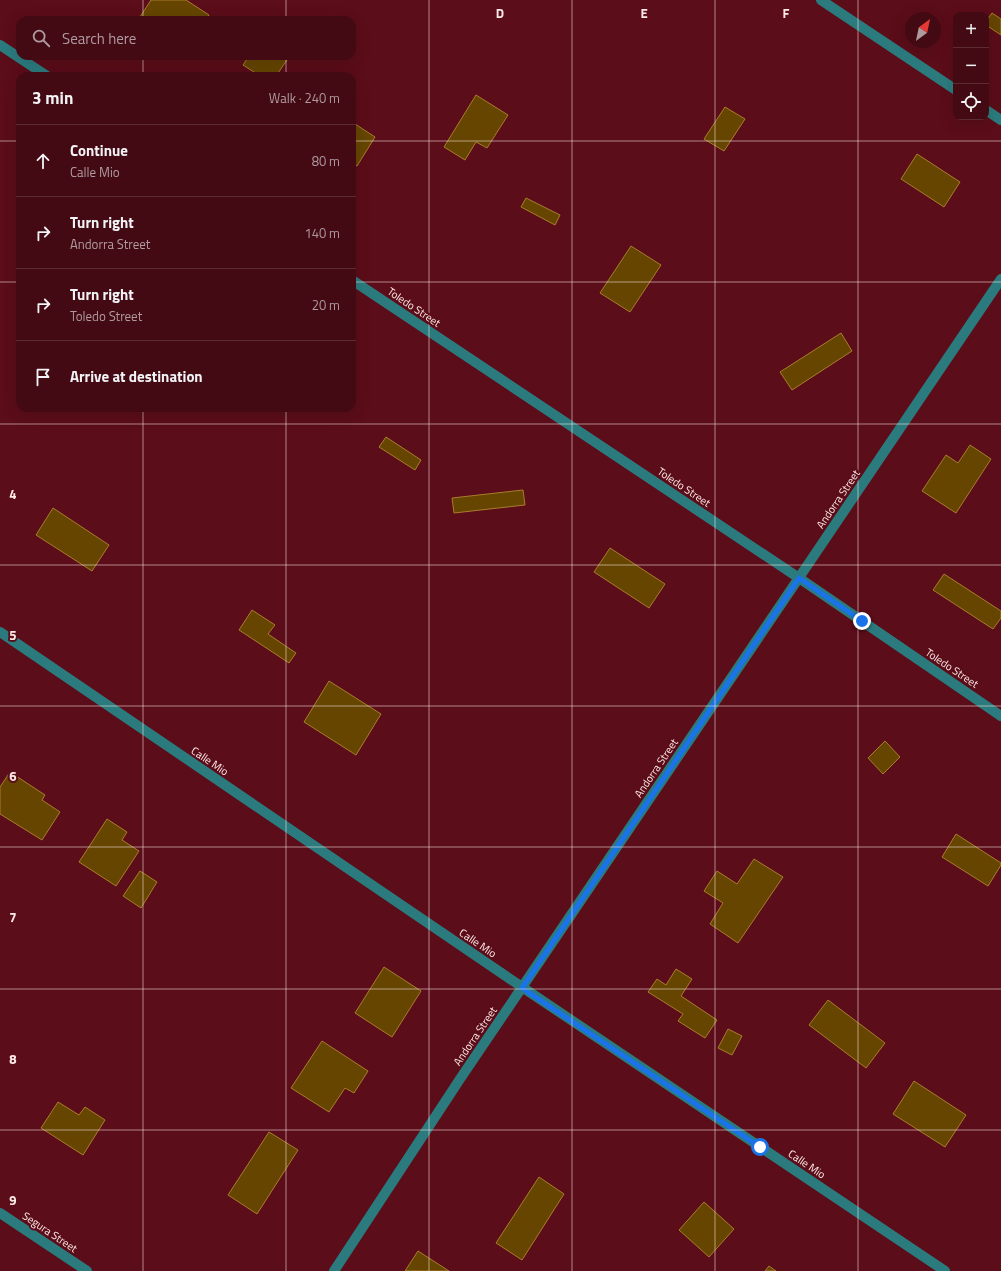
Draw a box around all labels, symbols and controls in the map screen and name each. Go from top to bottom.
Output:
text: D [496,3,504,23]
text: E [640,3,648,23]
text: F [783,3,790,23]
north arrow [905,12,941,48]
map controls [953,12,989,120]
button: + [953,12,989,48]
search box [16,16,356,60]
icon: search [30,27,52,49]
text: Search here [62,27,136,50]
button: − [953,48,989,84]
button: locate [953,84,989,120]
text: 3 min [32,85,73,111]
text: Walk · 240 m [269,88,340,108]
text: Continue [70,139,128,162]
icon: ahead [32,150,54,172]
text: 80 m [312,151,340,171]
text: Calle Mio [70,162,120,182]
text: Turn right [70,211,134,234]
icon: right [32,222,54,244]
text: 140 m [304,223,340,243]
text: Andorra Street [70,234,150,254]
text: Turn right [70,283,134,306]
street label: Toledo Street [384,283,444,331]
icon: right [32,294,54,316]
text: 20 m [312,295,340,315]
text: Toledo Street [70,306,142,326]
text: Arrive at destination [70,365,203,388]
icon: arrive [32,366,54,388]
street label: Toledo Street [654,463,714,511]
street label: Andorra Street [812,466,864,532]
text: 4 [9,484,17,504]
route end [853,612,871,630]
text: 5 [9,625,17,645]
street label: Toledo Street [922,644,982,692]
street label: Andorra Street [630,735,682,801]
street label: Calle Mio [188,743,232,779]
text: 6 [9,766,17,786]
text: 7 [9,907,17,927]
street label: Calle Mio [456,925,500,961]
street label: Andorra Street [449,1003,501,1069]
text: 8 [9,1049,17,1069]
route start [751,1138,769,1156]
street label: Calle Mio [785,1146,829,1182]
text: 9 [9,1190,17,1210]
street label: Segura Street [19,1208,81,1256]

